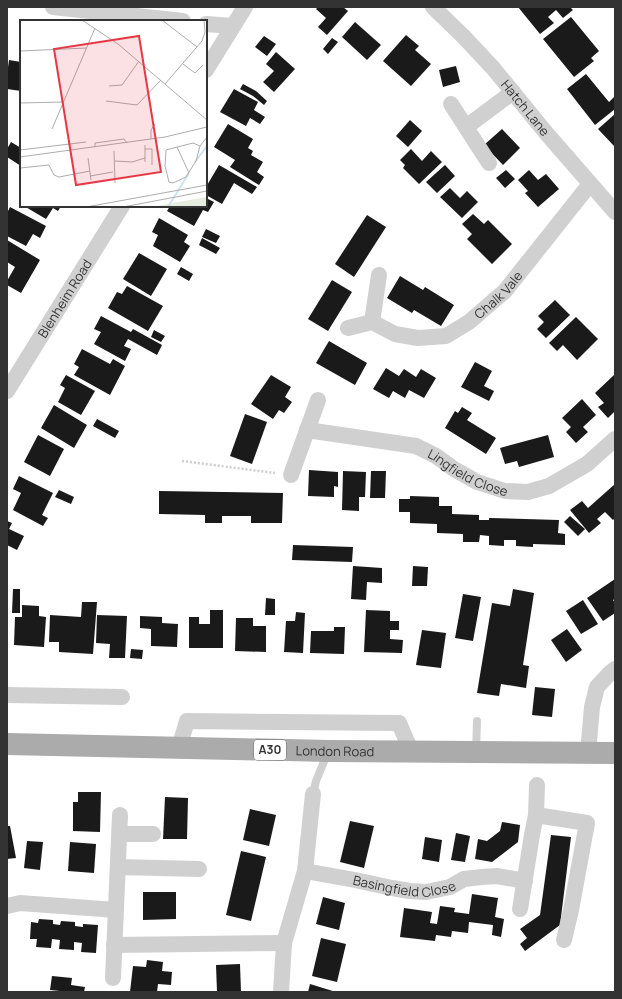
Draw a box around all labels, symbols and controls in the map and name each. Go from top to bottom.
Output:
inset map [20,20,207,207]
street label: Hatch Lane [497,76,554,140]
street label: Blenheim Road [33,256,96,341]
street label: Chalk Vale [470,267,527,323]
street label: Lingfield Close [425,445,511,500]
road number: A30 [254,740,286,760]
street label: London Road [295,741,374,760]
street label: Basingfield Close [351,871,460,902]

